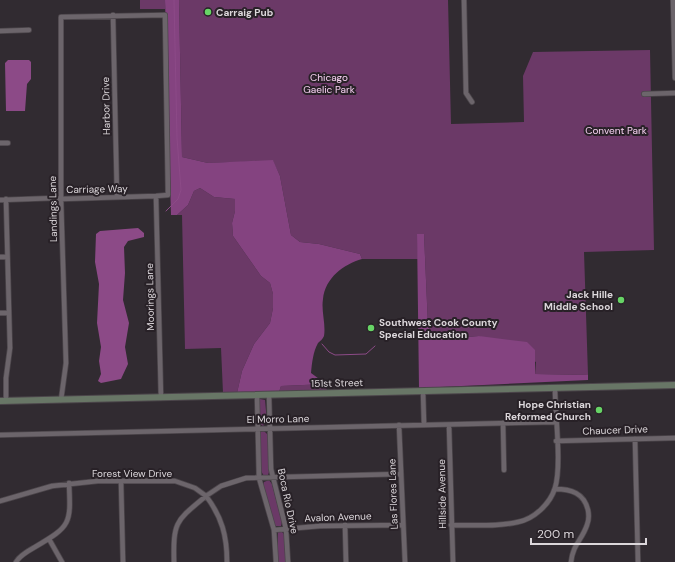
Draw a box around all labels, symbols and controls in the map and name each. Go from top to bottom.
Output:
place label: Carraig Pub [216,6,274,19]
marker: Carraig Pub [203,7,213,17]
park label: Chicago Gaelic Park [303,71,355,96]
street label: Harbor Drive [99,76,113,135]
park label: Convent Park [585,124,647,137]
street label: Landings Lane [46,175,60,242]
street label: Carriage Way [66,182,128,196]
street label: Moorings Lane [143,263,157,331]
place label: Jack Hille Middle School [544,288,613,313]
marker: Jack Hille Middle School [616,295,626,305]
place label: Southwest Cook County Special Education [379,316,498,341]
marker: Southwest Cook County Special Education [366,323,376,333]
street label: 151st Street [311,376,363,390]
place label: Hope Christian Reformed Church [505,398,591,423]
marker: Hope Christian Reformed Church [594,405,604,415]
street label: El Morro Lane [246,412,310,426]
street label: Chaucer Drive [582,422,648,438]
street label: Las Flores Lane [385,458,401,530]
street label: Hillside Avenue [435,459,449,529]
street label: Forest View Drive [92,467,172,480]
street label: Boca Rio Drive [275,467,301,535]
street label: Avalon Avenue [304,509,372,525]
scale bar [531,520,646,546]
text: 200 m [537,526,574,542]

